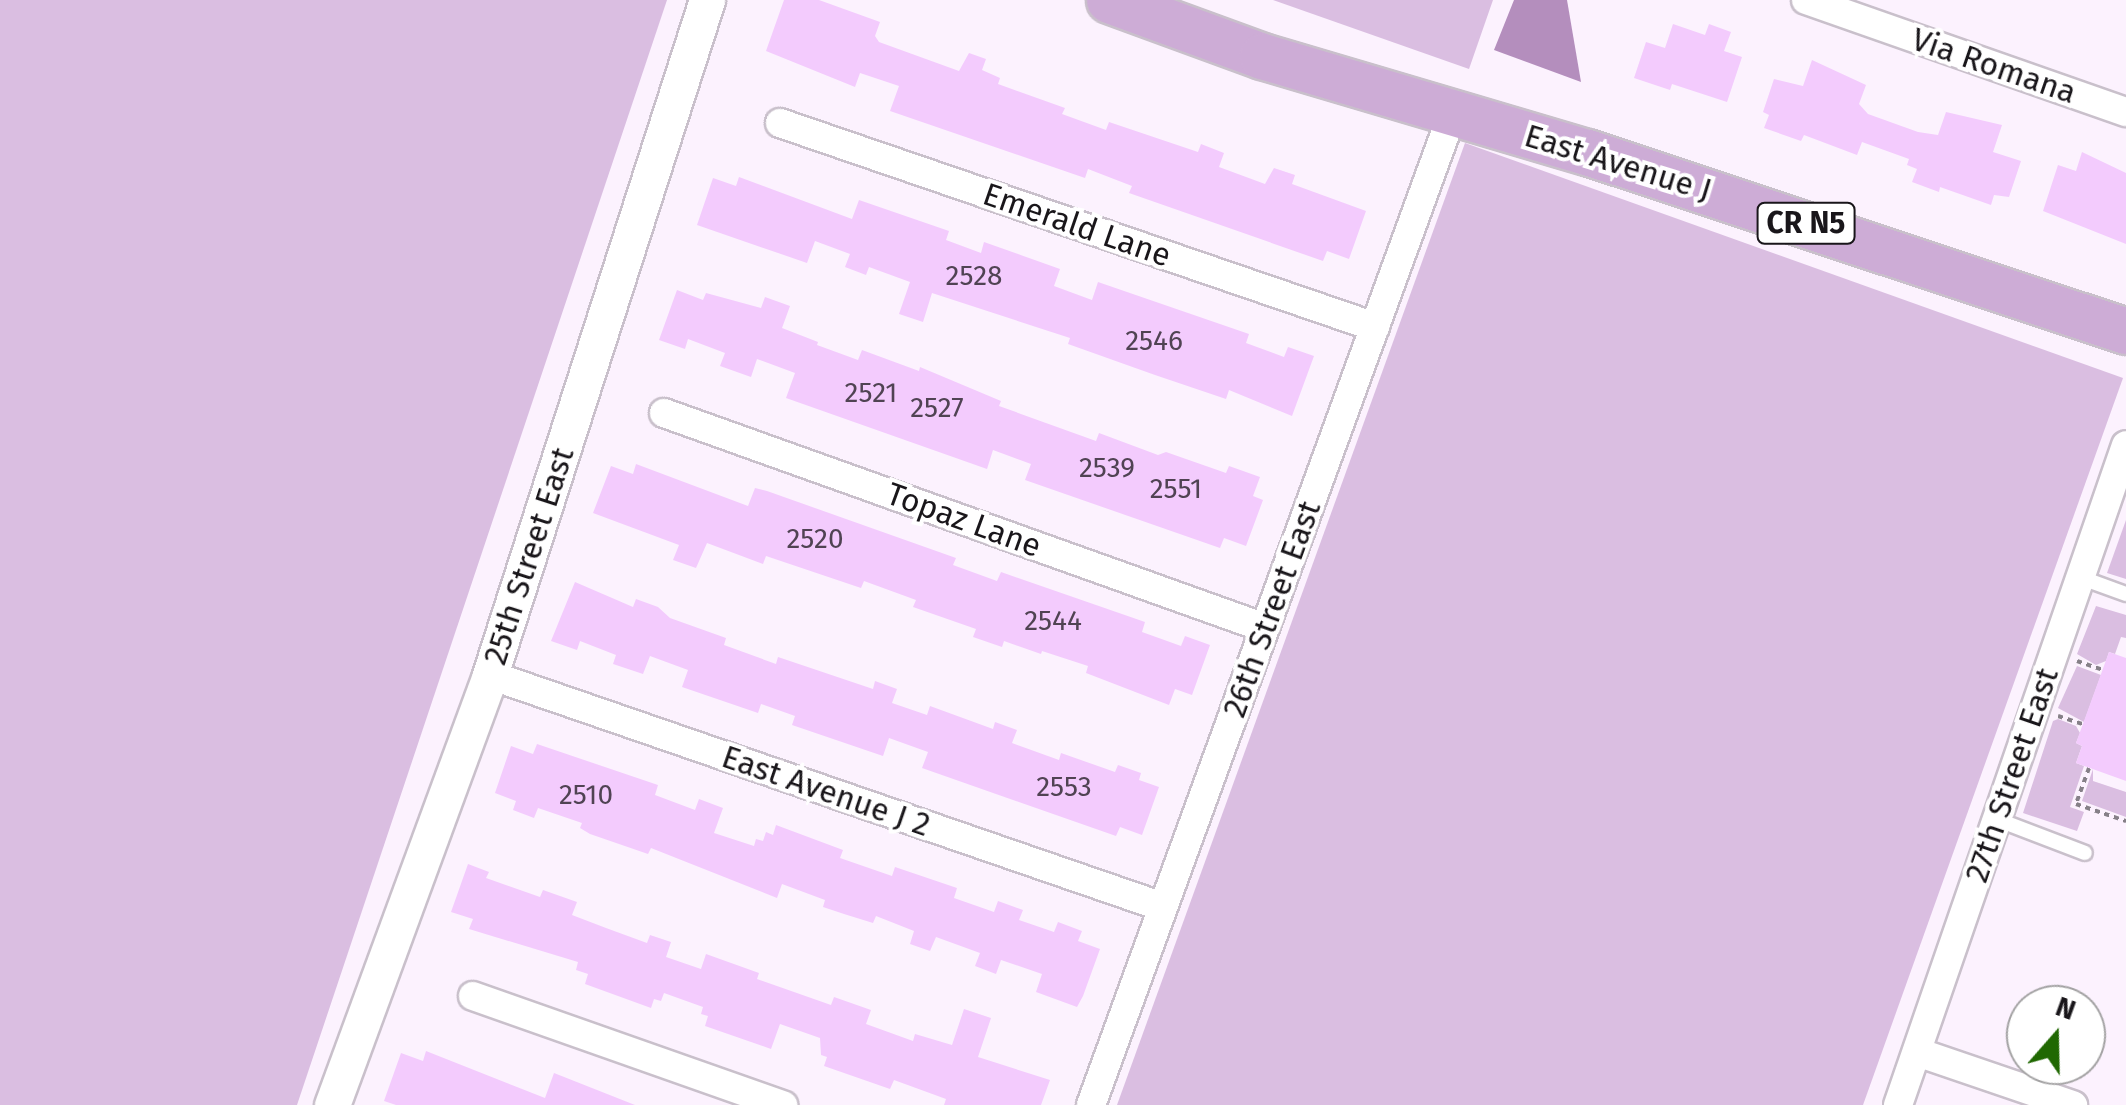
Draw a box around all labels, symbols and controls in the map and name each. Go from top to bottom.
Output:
street label: Via Romana [1907,20,2081,112]
street label: East Avenue J [1520,116,1716,210]
street label: Emerald Lane [978,175,1176,275]
road number: CR N5 [1756,198,1856,248]
house number: 2528 [946,259,1002,293]
house number: 2546 [1125,324,1183,358]
house number: 2521 [845,376,897,410]
house number: 2527 [910,391,964,425]
street label: 25th Street East [476,443,582,669]
house number: 2539 [1079,451,1135,485]
house number: 2551 [1150,472,1202,506]
street label: Topaz Lane [882,474,1046,566]
street label: 26th Street East [1215,496,1329,722]
house number: 2520 [786,522,844,556]
house number: 2544 [1024,604,1082,638]
street label: 27th Street East [1957,663,2067,887]
street label: East Avenue J 2 [717,737,935,845]
house number: 2553 [1036,770,1092,804]
house number: 2510 [559,778,613,812]
north arrow [2006,985,2106,1085]
text: N [2051,990,2080,1027]

